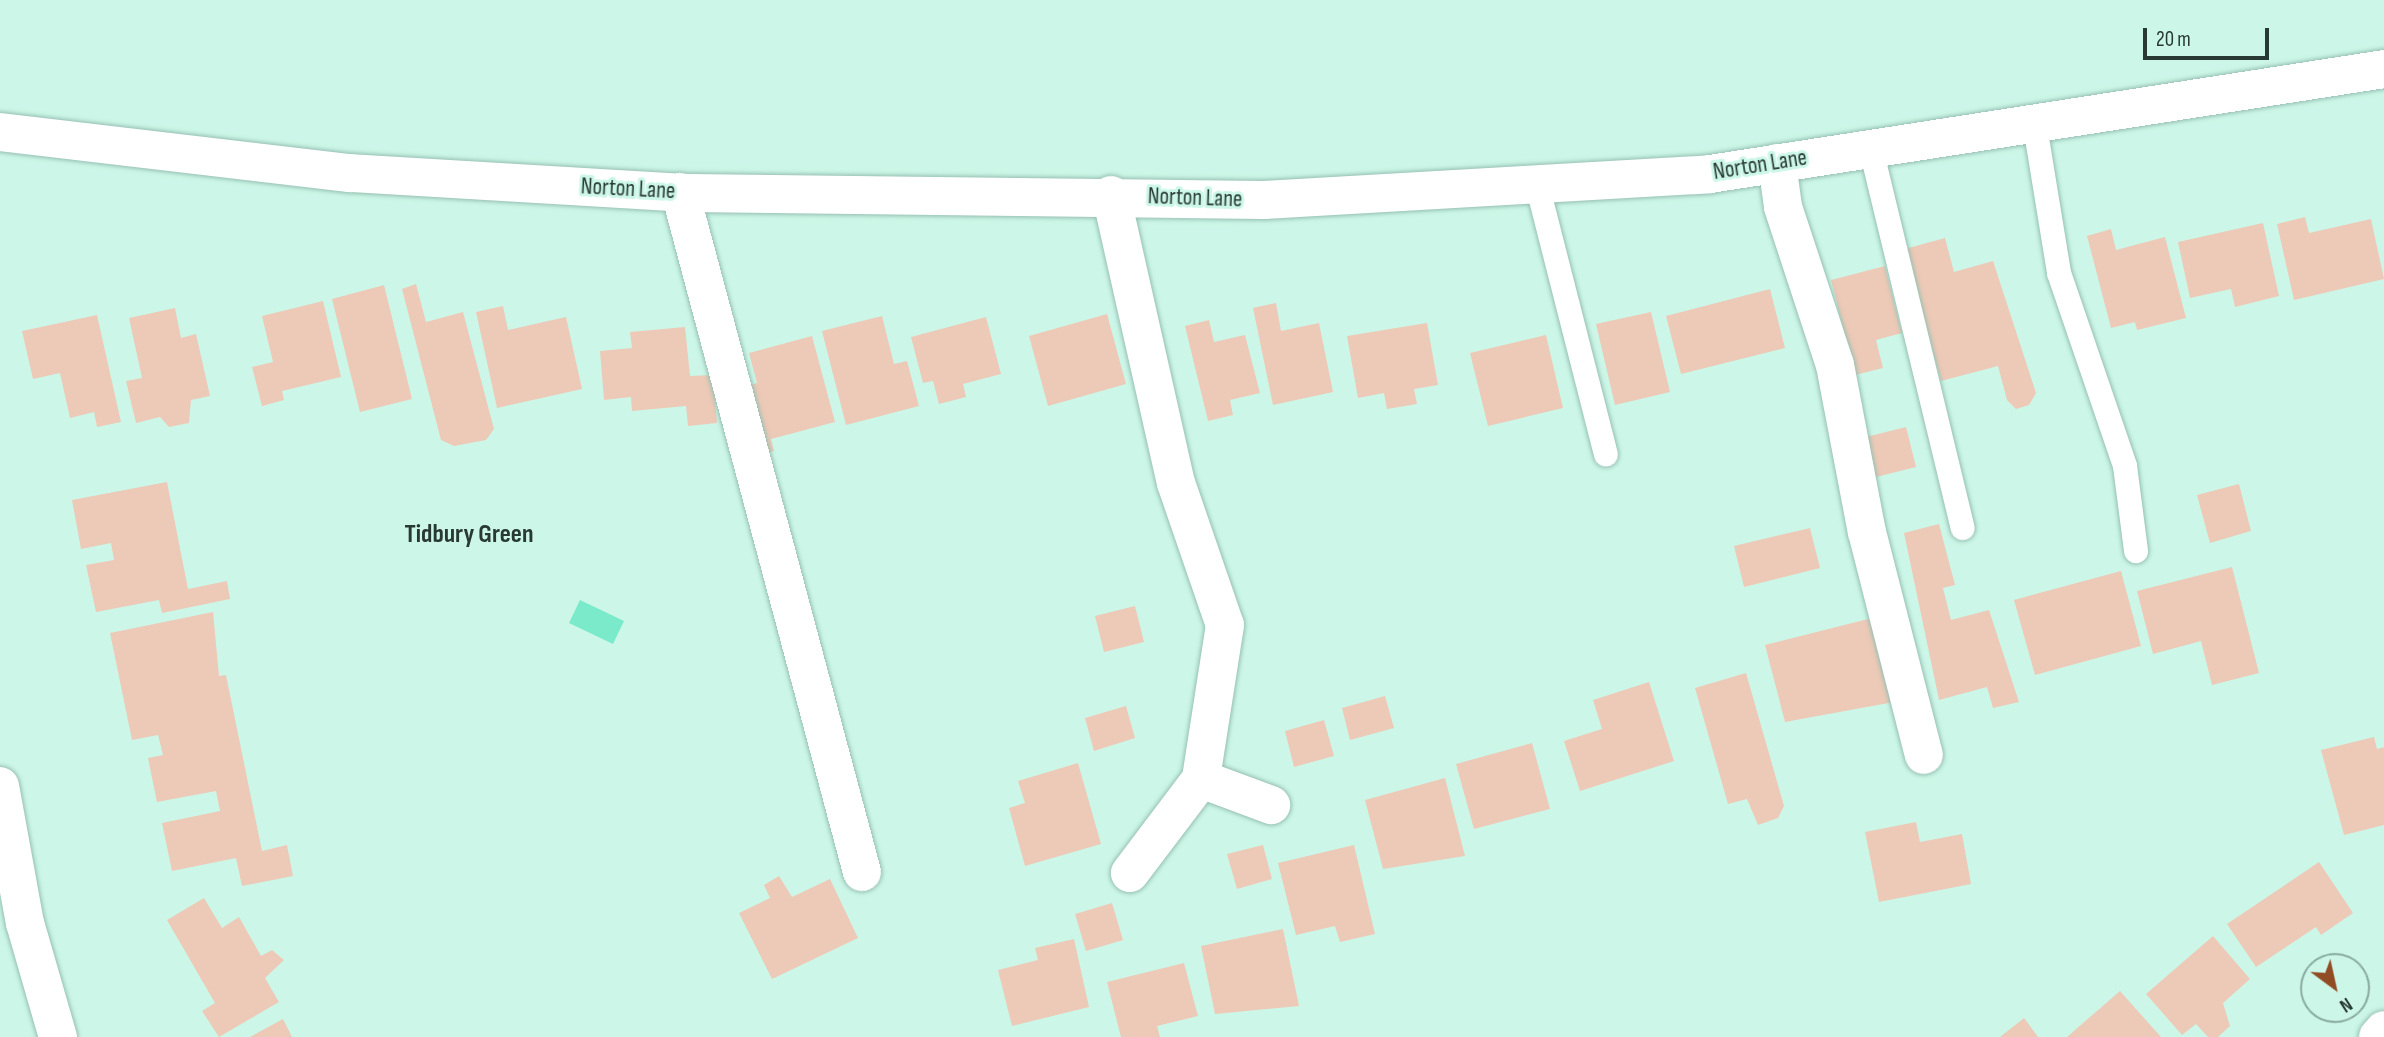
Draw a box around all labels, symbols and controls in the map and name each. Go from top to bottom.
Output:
scale bar [2146,14,2272,58]
text: 20 m [2156,27,2191,52]
street label: Norton Lane [1711,144,1809,186]
street label: Norton Lane [580,173,676,205]
street label: Norton Lane [1147,183,1243,213]
district label: Tidbury Green [405,519,533,551]
north arrow [2300,953,2370,1023]
text: N [2335,992,2356,1017]

